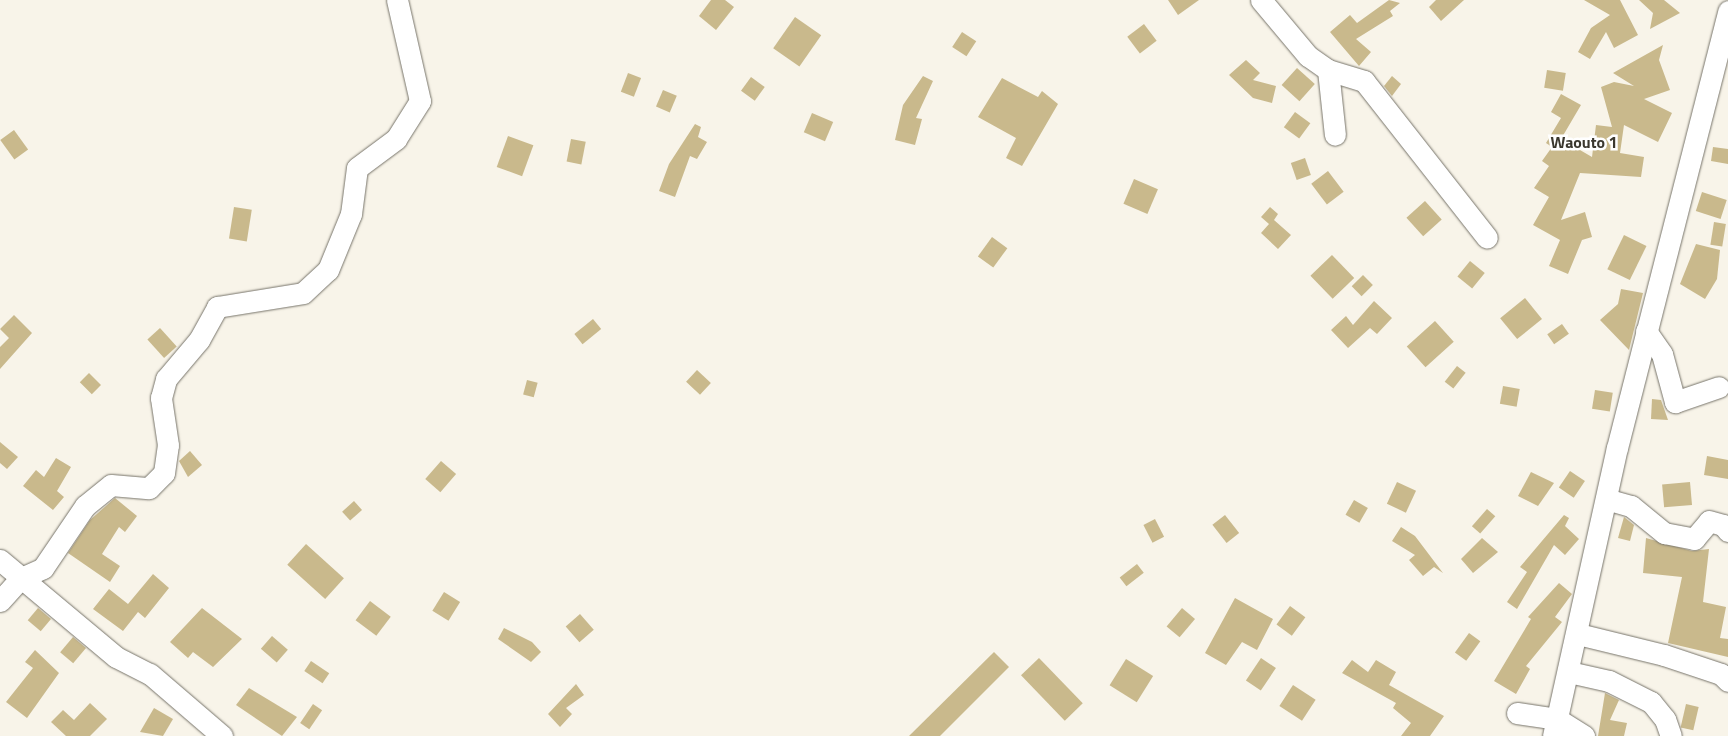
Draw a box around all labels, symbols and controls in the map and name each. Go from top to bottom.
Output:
district label: Waouto 1 [1551,132,1617,152]

